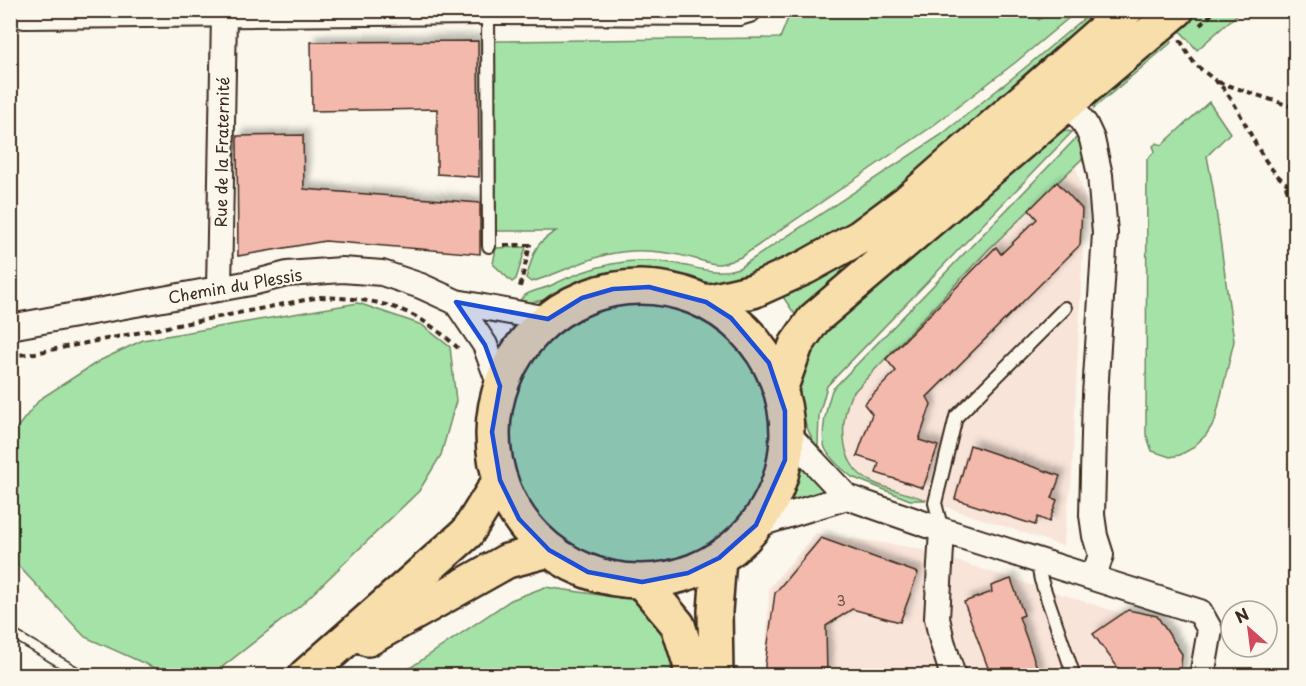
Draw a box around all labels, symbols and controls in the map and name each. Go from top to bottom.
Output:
street label: Rue de la Fraternité [208,76,234,228]
street label: Chemin du Plessis [166,261,304,309]
house number: 3 [836,590,846,611]
north arrow [1219,599,1279,659]
text: N [1230,601,1253,628]

